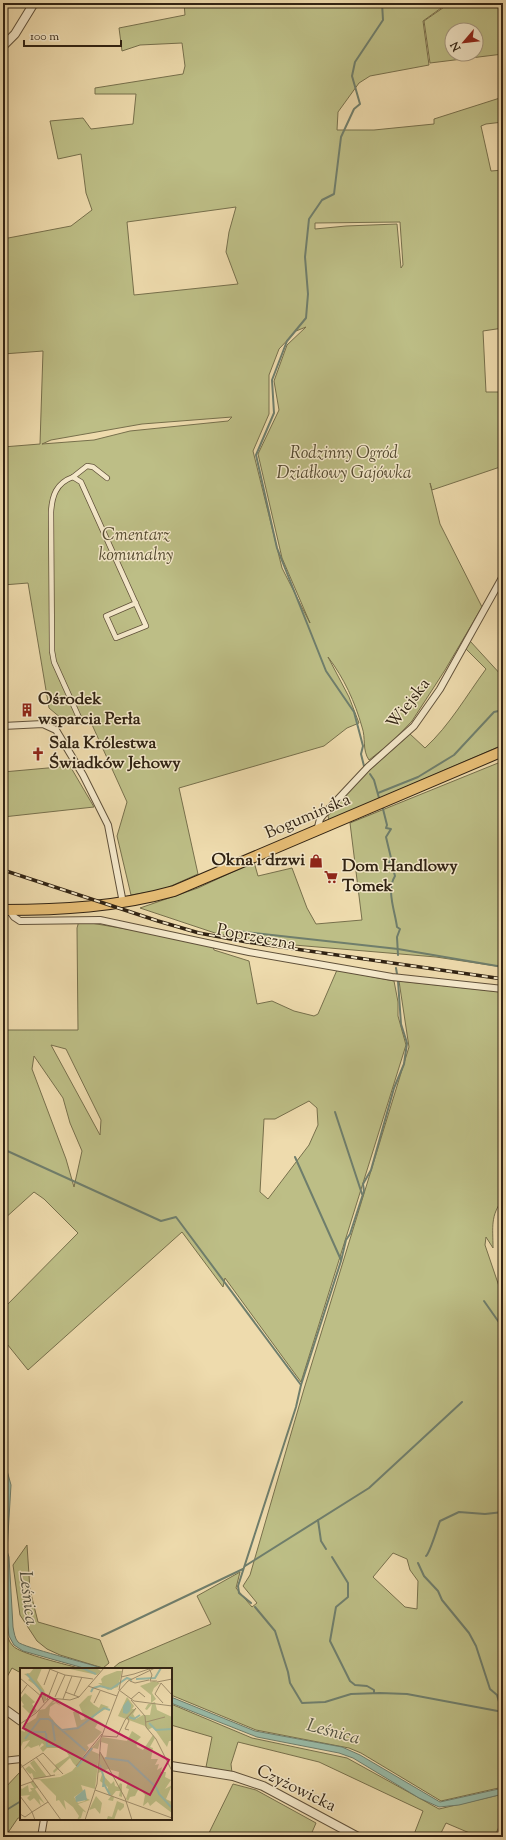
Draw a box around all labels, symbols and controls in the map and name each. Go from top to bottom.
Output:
scale bar [24,22,121,48]
north arrow [444,22,484,62]
text: 100 m [30,28,59,46]
text: N [447,38,466,55]
park label: Rodzinny Ogród Działkowy Gajówka [276,442,412,486]
park label: Cmentarz komunalny [99,524,173,568]
street label: Wiejska [381,673,437,735]
place label: Ośrodek wsparcia Perła [38,688,141,732]
building icon: Ośrodek wsparcia Perła [19,702,35,718]
place label: Sala Królestwa Świadków Jehowy [49,732,181,776]
church icon: Sala Królestwa Świadków Jehowy [30,746,46,762]
street label: Bogumińska [262,788,355,846]
place label: Okna i drzwi [212,849,305,873]
shop icon: Okna i drzwi [308,853,324,869]
place label: Dom Handlowy Tomek [342,855,458,899]
supermarket icon: Dom Handlowy Tomek [323,869,339,885]
street label: Poprzeczna [214,919,298,957]
water label: Leśnica [11,1569,43,1627]
inset map [20,1668,172,1820]
water label: Leśnica [303,1713,363,1753]
street label: Czyżowicka [252,1759,340,1819]

